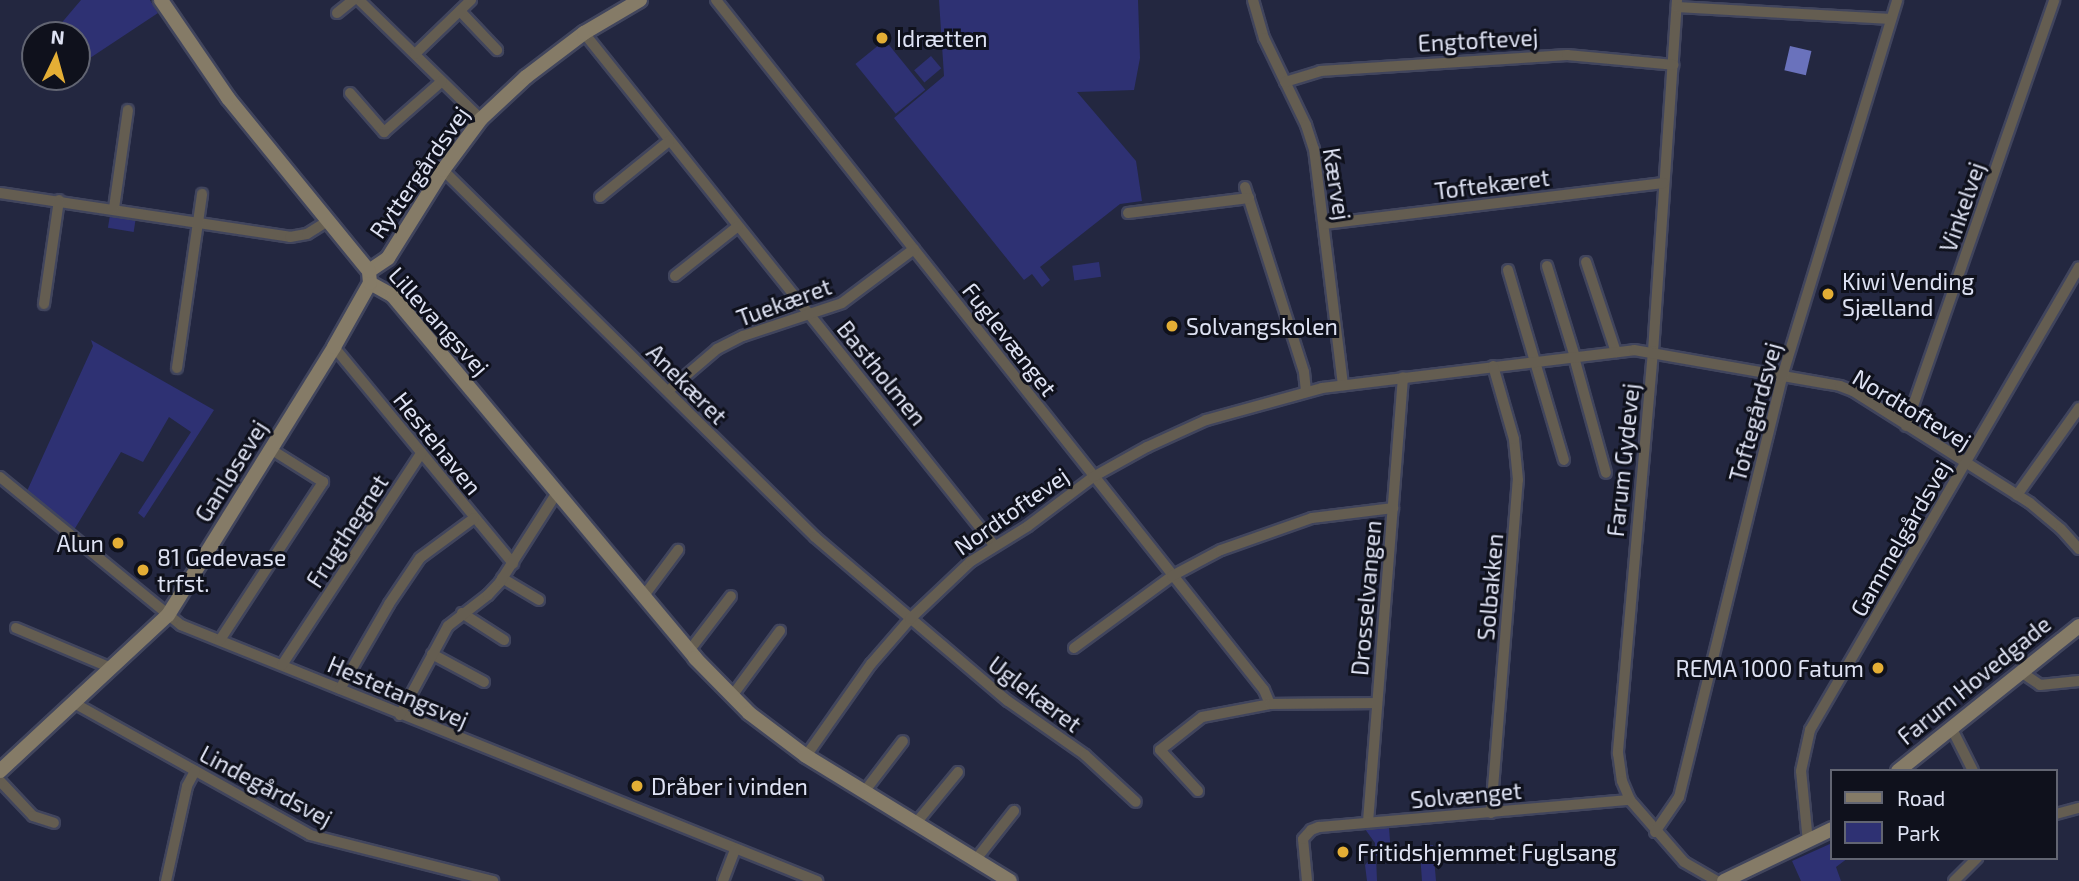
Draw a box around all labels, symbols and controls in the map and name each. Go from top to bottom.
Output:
north arrow [21,21,91,91]
street label: Engtoftevej [1417,23,1539,57]
place label: Idrætten [896,24,988,52]
text: N [50,25,66,49]
marker: Idrætten [874,30,890,46]
street label: Ryttergårdsvej [363,101,475,243]
street label: Kærvej [1318,146,1356,222]
street label: Vinkelvej [1934,158,1990,256]
street label: Toftekæret [1433,163,1551,205]
street label: Lillevangsvej [383,261,495,381]
place label: Kiwi Vending Sjælland [1842,267,1975,321]
street label: Tuekæret [733,272,835,332]
street label: Fuglevænget [957,277,1063,401]
marker: Kiwi Vending Sjælland [1820,286,1836,302]
place label: Solvangskolen [1186,312,1338,340]
street label: Bastholmen [831,315,933,431]
marker: Solvangskolen [1164,318,1180,334]
street label: Anekæret [641,338,733,430]
street label: Toftegårdsvej [1723,339,1787,485]
street label: Nordtoftevej [1848,363,1976,455]
street label: Farum Gydevej [1601,382,1645,538]
street label: Hestehaven [388,386,488,500]
street label: Ganløsevej [189,415,273,527]
street label: Gammelgårdsvej [1844,455,1956,621]
street label: Nordtoftevej [949,461,1073,561]
street label: Frugthegnet [300,469,394,593]
street label: Drosselvangen [1345,519,1387,677]
place label: Alun [56,529,104,557]
street label: Solbakken [1472,532,1508,642]
marker: Alun [110,535,126,551]
place label: 81 Gedevase trfst. [157,543,286,597]
marker: 81 Gedevase trfst. [135,562,151,578]
street label: Farum Hovedgade [1892,610,2056,750]
street label: Hestetangsvej [324,650,472,734]
street label: Uglekæret [983,650,1087,738]
place label: REMA 1000 Fatum [1675,654,1864,682]
marker: REMA 1000 Fatum [1870,660,1886,676]
street label: Lindegårdsvej [195,740,337,832]
legend [1830,769,2058,860]
place label: Dråber i vinden [651,772,809,800]
street label: Solvænget [1409,776,1523,814]
marker: Dråber i vinden [629,778,645,794]
text: Road [1897,785,1945,810]
text: Park [1897,820,1940,845]
place label: Fritidshjemmet Fuglsang [1357,838,1617,866]
marker: Fritidshjemmet Fuglsang [1335,844,1351,860]

